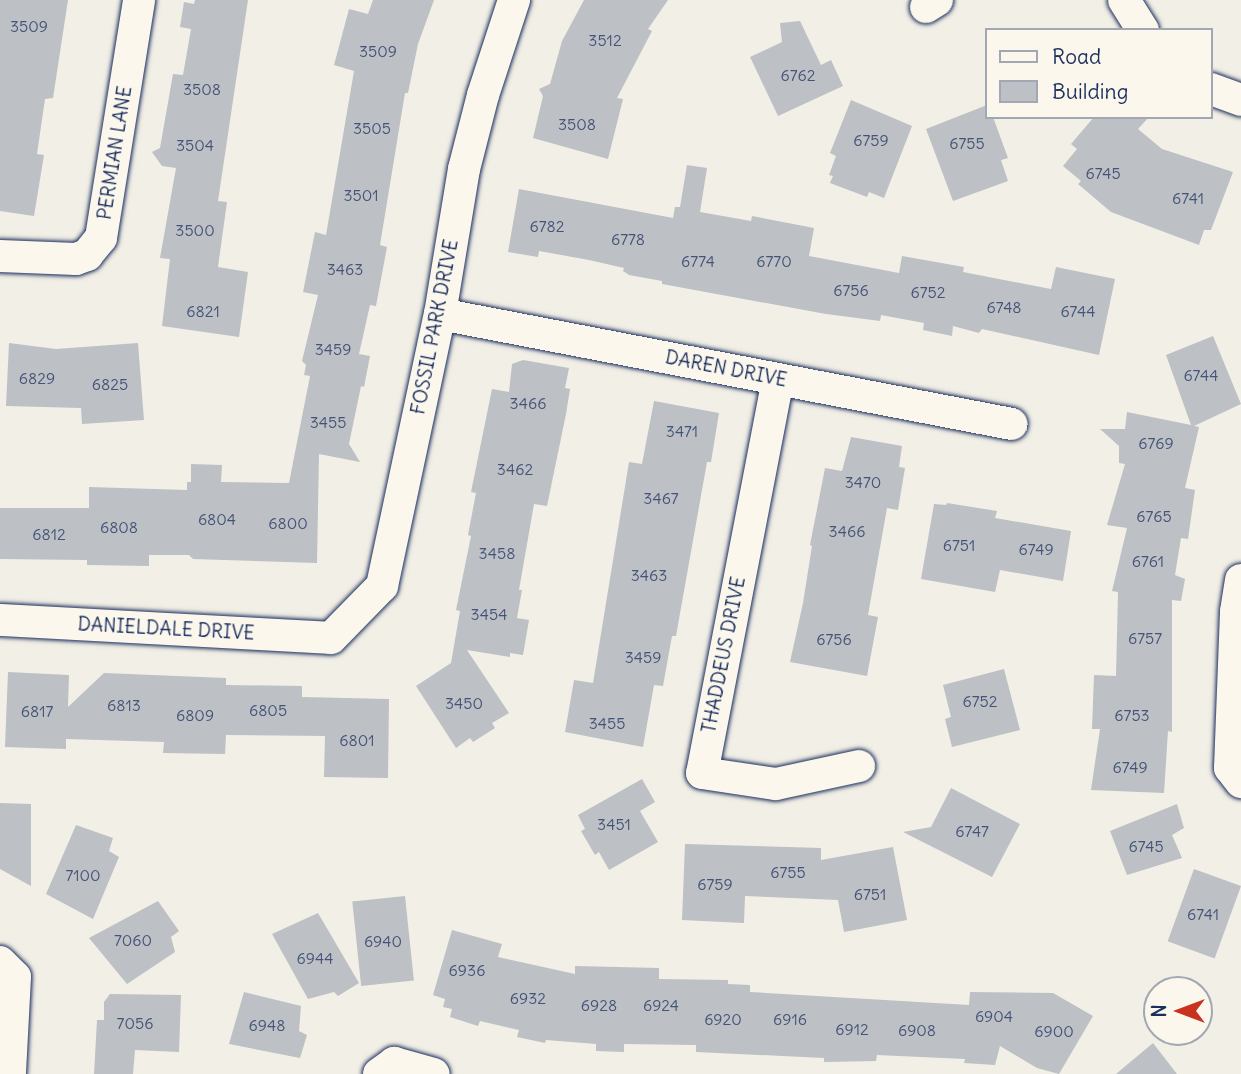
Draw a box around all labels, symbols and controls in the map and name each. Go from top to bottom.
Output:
house number: 3509 [10,16,48,36]
legend [986,28,1213,119]
house number: 3512 [588,30,622,50]
house number: 3509 [359,41,397,61]
text: Road [1052,43,1101,70]
house number: 6762 [781,65,815,85]
text: Building [1052,78,1128,105]
house number: 3508 [183,79,221,99]
street label: PERMIAN LANE [93,85,137,221]
house number: 3508 [558,114,596,134]
house number: 3505 [353,118,391,138]
house number: 6759 [853,130,889,150]
house number: 6755 [949,133,985,153]
house number: 3504 [176,135,214,155]
house number: 6745 [1085,163,1121,183]
house number: 3501 [343,185,379,205]
house number: 6741 [1172,188,1204,208]
house number: 6782 [529,216,565,236]
house number: 3500 [175,220,215,240]
house number: 6778 [611,229,645,249]
street label: FOSSIL PARK DRIVE [407,238,463,416]
house number: 6774 [681,251,715,271]
house number: 6770 [756,251,792,271]
house number: 3463 [327,259,363,279]
house number: 6756 [833,280,869,300]
house number: 6752 [910,282,946,302]
house number: 6748 [986,297,1022,317]
house number: 6821 [186,301,220,321]
house number: 6744 [1060,301,1096,321]
house number: 3459 [315,339,351,359]
street label: DAREN DRIVE [663,346,789,392]
house number: 6744 [1183,365,1219,385]
house number: 6829 [19,368,55,388]
house number: 6825 [92,374,128,394]
house number: 3466 [510,393,546,413]
house number: 3455 [310,412,346,432]
house number: 3471 [666,421,698,441]
house number: 6769 [1138,433,1174,453]
house number: 3462 [497,459,533,479]
house number: 3470 [845,472,881,492]
house number: 3467 [643,488,679,508]
house number: 6765 [1136,506,1172,526]
house number: 6804 [198,509,236,529]
house number: 6800 [268,513,308,533]
house number: 6808 [100,517,138,537]
house number: 3466 [829,521,865,541]
house number: 6812 [32,524,66,544]
house number: 6751 [943,535,975,555]
house number: 6749 [1018,539,1054,559]
house number: 3458 [479,543,515,563]
house number: 6761 [1132,551,1164,571]
house number: 3463 [631,565,667,585]
street label: THADDEUS DRIVE [698,575,750,735]
house number: 3454 [471,604,507,624]
street label: DANIELDALE DRIVE [77,613,255,645]
house number: 6757 [1128,628,1162,648]
house number: 6756 [816,629,852,649]
house number: 3459 [625,647,661,667]
house number: 6752 [962,691,998,711]
house number: 3450 [445,693,483,713]
house number: 6813 [107,695,141,715]
house number: 6805 [249,700,287,720]
house number: 6817 [21,701,53,721]
house number: 6809 [176,705,214,725]
house number: 6753 [1114,705,1150,725]
house number: 3455 [589,713,625,733]
house number: 6801 [339,730,375,750]
house number: 6749 [1112,757,1148,777]
house number: 3451 [597,814,631,834]
house number: 6747 [955,821,989,841]
house number: 6745 [1128,836,1164,856]
house number: 6755 [770,862,806,882]
house number: 7100 [65,865,101,885]
house number: 6759 [697,874,733,894]
house number: 6751 [854,884,886,904]
house number: 6741 [1187,904,1219,924]
house number: 7060 [114,930,152,950]
house number: 6940 [364,931,402,951]
house number: 6944 [297,948,333,968]
house number: 6936 [449,960,485,980]
north arrow [1143,976,1213,1046]
house number: 6932 [510,988,546,1008]
house number: 6928 [581,995,617,1015]
house number: 6924 [643,995,679,1015]
text: N [1147,1004,1171,1018]
house number: 6904 [975,1006,1013,1026]
house number: 6920 [704,1009,742,1029]
house number: 6916 [773,1009,807,1029]
house number: 7056 [117,1013,153,1033]
house number: 6948 [249,1015,285,1035]
house number: 6912 [835,1019,869,1039]
house number: 6908 [898,1020,936,1040]
house number: 6900 [1034,1021,1074,1041]

